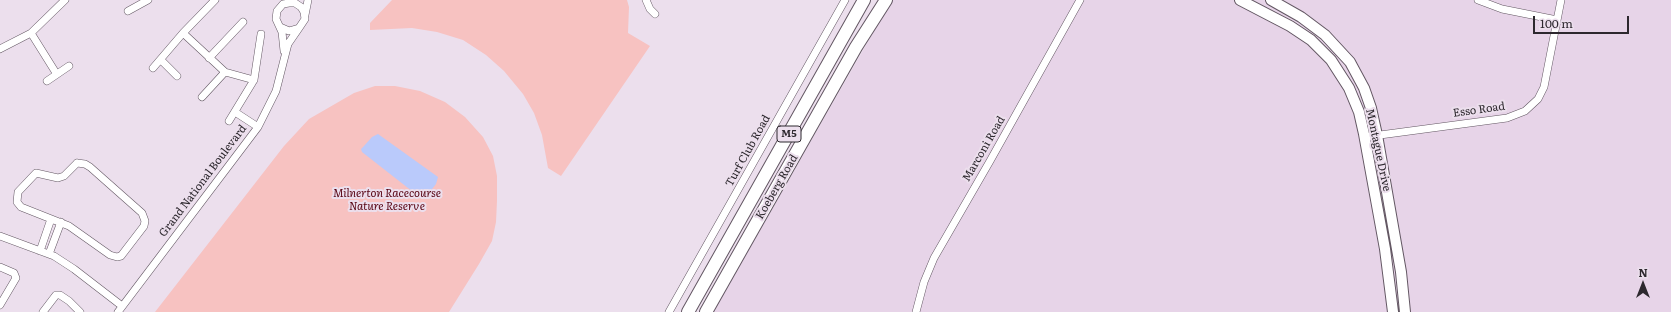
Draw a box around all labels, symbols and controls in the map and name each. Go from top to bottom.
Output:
scale bar [1535,8,1631,34]
text: 100 m [1540,14,1573,32]
street label: Esso Road [1452,100,1506,120]
street label: Montague Drive [1363,107,1393,193]
street label: Turf Club Road [723,113,773,189]
street label: Marconi Road [960,114,1008,184]
street label: Grand National Boulevard [157,122,249,240]
road number: M5 [777,126,801,142]
street label: Koeberg Road [753,152,801,222]
park label: Milnerton Racecourse Nature Reserve [333,187,441,213]
north arrow [1623,264,1663,304]
text: N [1638,264,1648,280]

